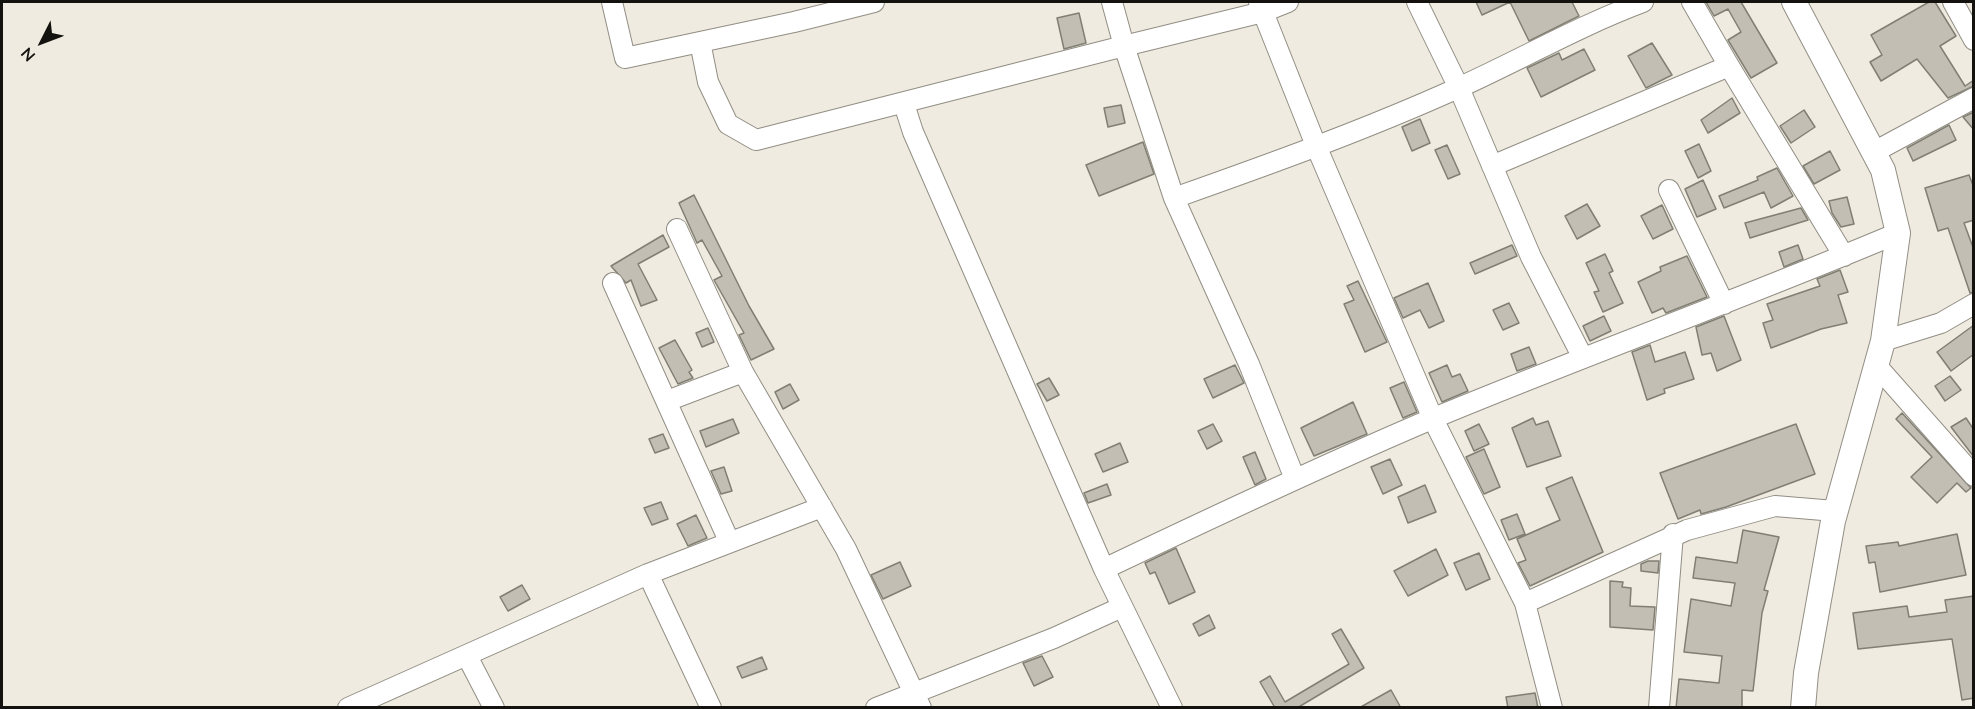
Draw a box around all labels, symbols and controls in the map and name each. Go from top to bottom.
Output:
north arrow [12,12,72,72]
text: N [16,42,41,66]

